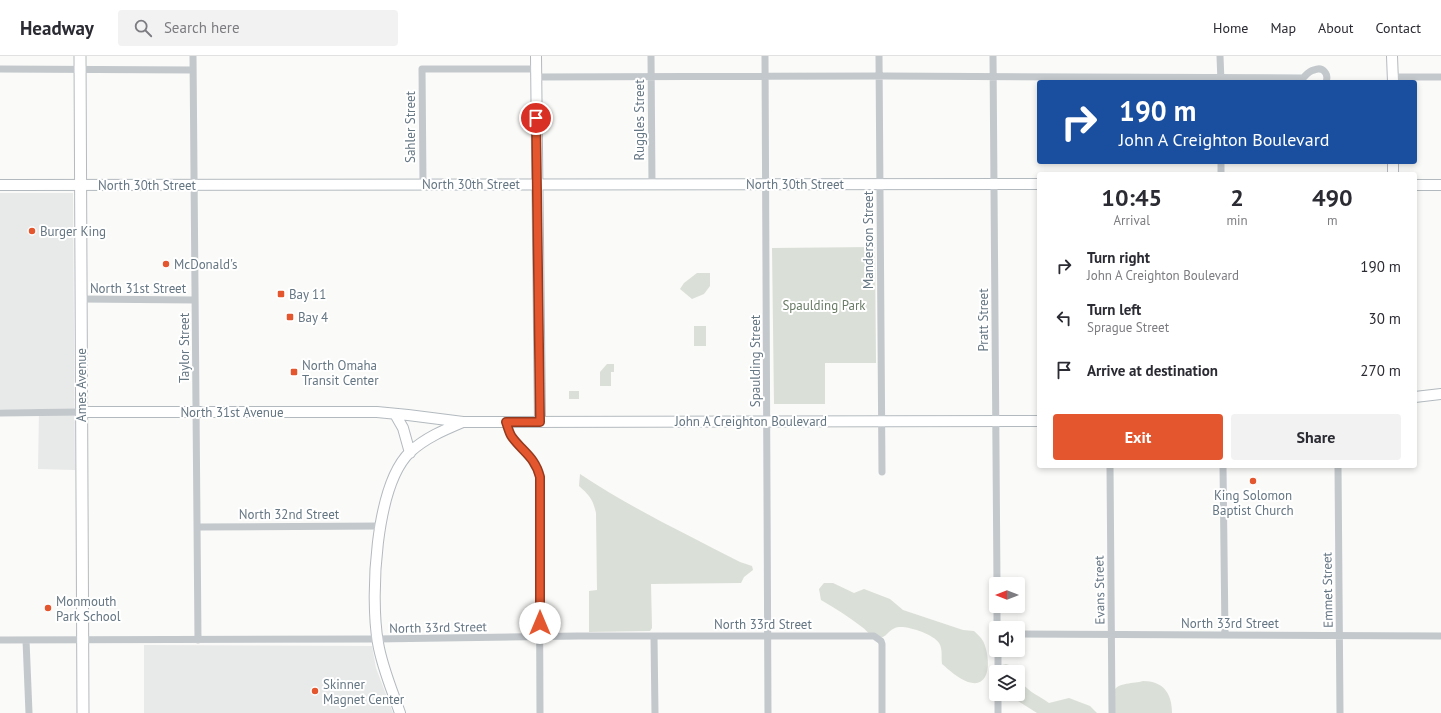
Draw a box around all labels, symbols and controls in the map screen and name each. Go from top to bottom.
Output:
search box [118,10,398,46]
text: Headway [20,16,94,40]
icon: search [132,17,154,39]
text: Search here [164,18,240,37]
text: Home [1213,19,1248,37]
text: Map [1270,19,1296,37]
text: About [1318,19,1354,37]
text: Contact [1376,19,1421,37]
street label: Ruggles Street [631,79,648,161]
street label: Sahler Street [402,90,419,163]
text: 190 m [1119,92,1196,129]
icon: right [1053,96,1105,148]
pin [519,101,553,135]
icon: arrive [525,107,547,129]
text: John A Creighton Boulevard [1119,128,1329,151]
street label: North 30th Street [422,176,521,193]
street label: North 30th Street [746,176,845,193]
street label: North 30th Street [98,177,197,194]
text: 10:45 [1101,182,1162,213]
text: 2 [1230,182,1244,213]
text: 490 [1312,182,1353,213]
street label: Manderson Street [860,190,877,289]
text: Arrival [1114,212,1150,229]
text: min [1226,212,1248,229]
text: m [1327,212,1338,229]
place label: Burger King [40,223,106,240]
marker: Burger King [27,226,37,236]
text: Turn right [1087,248,1150,267]
icon: right [1053,255,1075,277]
place label: McDonald's [174,256,237,273]
text: 190 m [1360,257,1401,276]
marker: McDonald's [161,259,171,269]
text: John A Creighton Boulevard [1087,267,1239,284]
street label: North 31st Street [90,280,187,297]
place label: Bay 11 [289,286,326,303]
street label: Pratt Street [975,288,992,352]
marker: Bay 11 [276,289,286,299]
park label: Spaulding Park [782,297,866,314]
text: Turn left [1087,300,1141,319]
icon: left [1053,307,1075,329]
place label: Bay 4 [298,309,328,326]
text: 30 m [1368,309,1401,328]
street label: Taylor Street [176,312,193,383]
marker: Bay 4 [285,312,295,322]
street label: Spaulding Street [747,314,764,407]
text: Sprague Street [1087,319,1169,336]
street label: Ames Avenue [73,348,90,422]
place label: North Omaha Transit Center [302,357,379,389]
icon: arrive [1053,359,1075,381]
text: Arrive at destination [1087,361,1218,380]
text: 270 m [1360,361,1401,380]
marker: North Omaha Transit Center [289,367,299,377]
street label: North 31st Avenue [180,404,284,421]
street label: John A Creighton Boulevard [674,413,827,430]
button: Exit [1053,414,1223,460]
button: Share [1231,414,1401,460]
marker: King Solomon Baptist Church [1248,476,1258,486]
place label: King Solomon Baptist Church [1212,487,1294,519]
street label: North 32nd Street [239,506,340,523]
street label: Emmet Street [1318,551,1337,628]
street label: Evans Street [1090,555,1109,625]
north arrow [989,577,1025,613]
map controls [989,577,1025,701]
place label: Monmouth Park School [56,593,121,625]
position arrow [519,602,561,644]
marker: Monmouth Park School [43,603,53,613]
street label: North 33rd Street [1181,615,1279,632]
street label: North 33rd Street [714,616,812,633]
street label: North 33rd Street [389,618,488,637]
button: sound [989,621,1025,657]
button: layers [989,665,1025,701]
place label: Skinner Magnet Center [323,676,405,708]
marker: Skinner Magnet Center [310,686,320,696]

